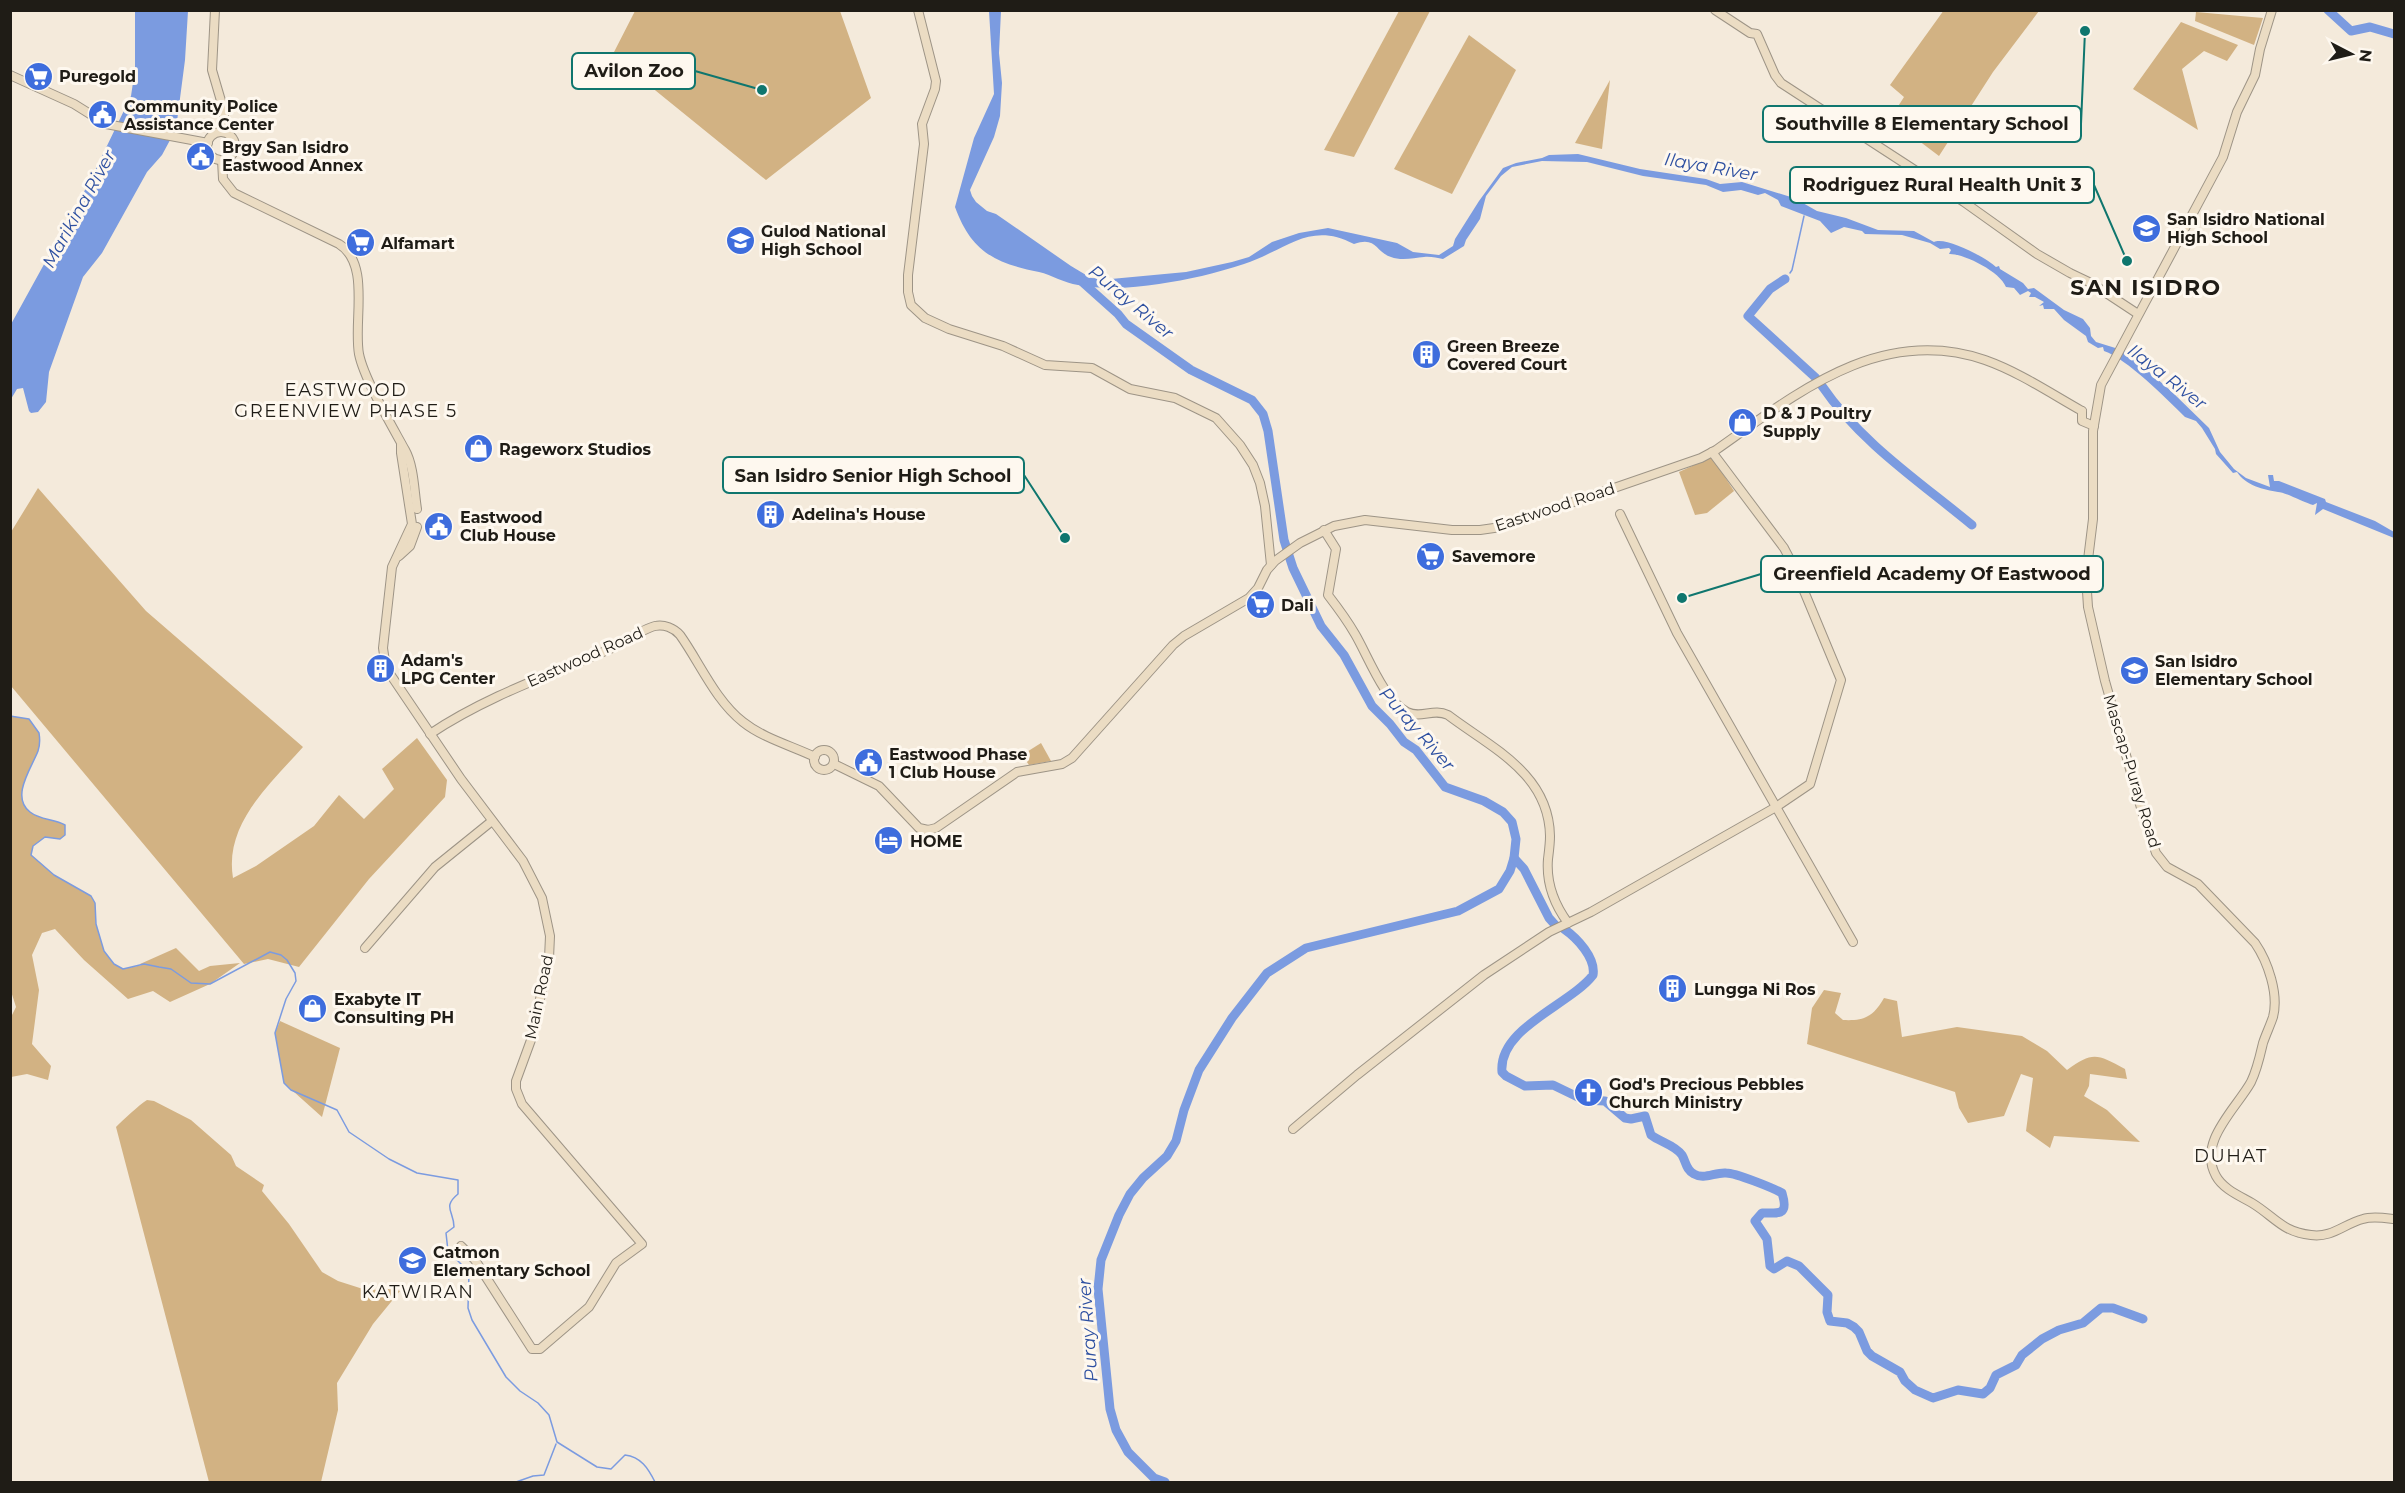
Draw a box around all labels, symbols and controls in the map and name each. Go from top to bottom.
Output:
north arrow [2321,24,2381,84]
text: N [2355,48,2376,63]
callout: Avilon Zoo [572,53,695,89]
supermarket icon: Puregold [22,60,54,92]
text: Avilon Zoo [583,60,684,82]
place label: Puregold [59,67,136,86]
place label: Community Police Assistance Center [123,97,278,134]
public building icon: Community Police Assistance Center [87,99,119,131]
callout: Southville 8 Elementary School [1763,106,2081,142]
text: Southville 8 Elementary School [1775,113,2069,135]
place label: Brgy San Isidro Eastwood Annex [222,138,363,175]
public building icon: Brgy San Isidro Eastwood Annex [185,140,217,172]
water label: Marikina River [38,146,121,272]
water label: Ilaya River [1663,148,1760,186]
callout: Rodriguez Rural Health Unit 3 [1790,167,2094,203]
text: Rodriguez Rural Health Unit 3 [1802,174,2082,196]
place label: San Isidro National High School [2167,210,2325,247]
school or university icon: San Isidro National High School [2130,212,2162,244]
place label: Gulod National High School [761,222,886,259]
school or university icon: Gulod National High School [724,224,756,256]
supermarket icon: Alfamart [344,227,376,259]
place label: Alfamart [380,234,455,253]
water label: Puray River [1084,260,1179,344]
district label: SAN ISIDRO [2070,274,2222,301]
place label: Green Breeze Covered Court [1447,337,1567,374]
building icon: Green Breeze Covered Court [1410,339,1442,371]
water label: Ilaya River [2123,339,2212,415]
district label: EASTWOOD GREENVIEW PHASE 5 [234,379,458,422]
place label: D & J Poultry Supply [1763,404,1872,441]
shop icon: D & J Poultry Supply [1726,406,1758,438]
shop icon: Rageworx Studios [462,433,494,465]
place label: Rageworx Studios [499,440,651,459]
callout: San Isidro Senior High School [723,457,1024,493]
text: San Isidro Senior High School [735,465,1011,487]
street label: Eastwood Road [1493,479,1617,535]
building icon: Adelina's House [755,498,787,530]
place label: Adelina's House [791,505,926,524]
place label: Eastwood Club House [460,508,556,545]
public building icon: Eastwood Club House [423,510,455,542]
supermarket icon: Savemore [1415,540,1447,572]
place label: Savemore [1452,547,1536,566]
callout: Greenfield Academy Of Eastwood [1761,556,2103,592]
text: Greenfield Academy Of Eastwood [1773,563,2091,585]
supermarket icon: Dali [1244,589,1276,621]
place label: Dali [1281,596,1314,615]
street label: Eastwood Road [524,623,646,691]
place label: Adam's LPG Center [400,651,495,688]
place label: San Isidro Elementary School [2155,652,2313,689]
building icon: Adam's LPG Center [364,653,396,685]
school or university icon: San Isidro Elementary School [2118,654,2150,686]
water label: Puray River [1375,683,1460,776]
street label: Mascap-Puray Road [2100,692,2164,850]
place label: Eastwood Phase 1 Club House [889,745,1027,782]
public building icon: Eastwood Phase 1 Club House [852,747,884,779]
hotel icon: HOME [873,825,905,857]
place label: HOME [910,832,962,851]
street label: Main Road [521,953,557,1041]
building icon: Lungga Ni Ros [1657,973,1689,1005]
place label: Lungga Ni Ros [1694,980,1816,999]
place label: Exabyte IT Consulting PH [334,990,454,1027]
shop icon: Exabyte IT Consulting PH [297,992,329,1024]
place label: God's Precious Pebbles Church Ministry [1609,1075,1804,1112]
church icon: God's Precious Pebbles Church Ministry [1572,1077,1604,1109]
district label: DUHAT [2194,1145,2268,1167]
place label: Catmon Elementary School [433,1243,591,1280]
school or university icon: Catmon Elementary School [396,1245,428,1277]
water label: Puray River [1073,1277,1103,1383]
district label: KATWIRAN [362,1281,474,1303]

